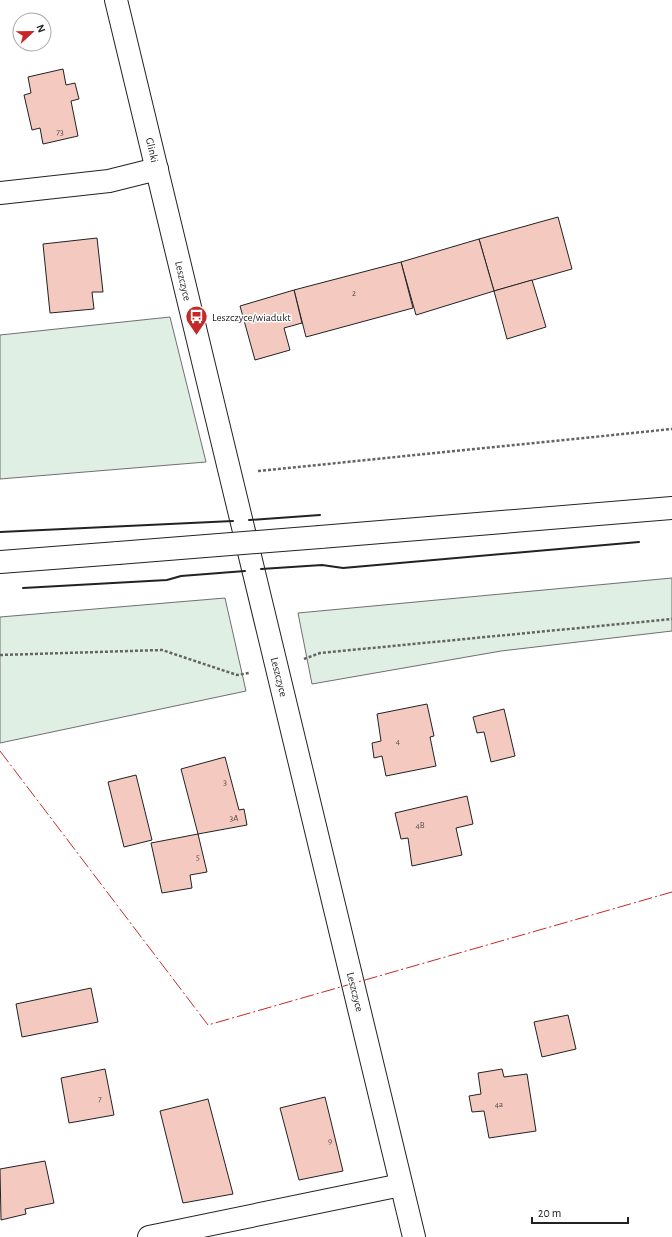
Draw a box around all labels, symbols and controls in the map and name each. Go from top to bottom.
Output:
north arrow [12,12,52,52]
text: N [34,23,47,34]
house number: 73 [56,128,64,137]
street label: Glinki [144,136,160,164]
street label: Leszczyce [173,260,193,302]
house number: 2 [352,289,356,298]
bus stop icon: Leszczyce/wiadukt [184,304,210,337]
place label: Leszczyce/wiadukt [212,312,291,323]
street label: Leszczyce [269,656,289,698]
house number: 4 [396,737,401,746]
house number: 3 [223,778,227,787]
house number: 3A [230,814,238,823]
house number: 4B [415,821,425,830]
house number: 5 [196,853,200,862]
street label: Leszczyce [345,971,365,1013]
house number: 7 [98,1095,102,1104]
house number: 4a [495,1100,503,1109]
house number: 9 [328,1137,332,1146]
scale bar [532,1199,628,1225]
text: 20 m [538,1207,561,1219]

